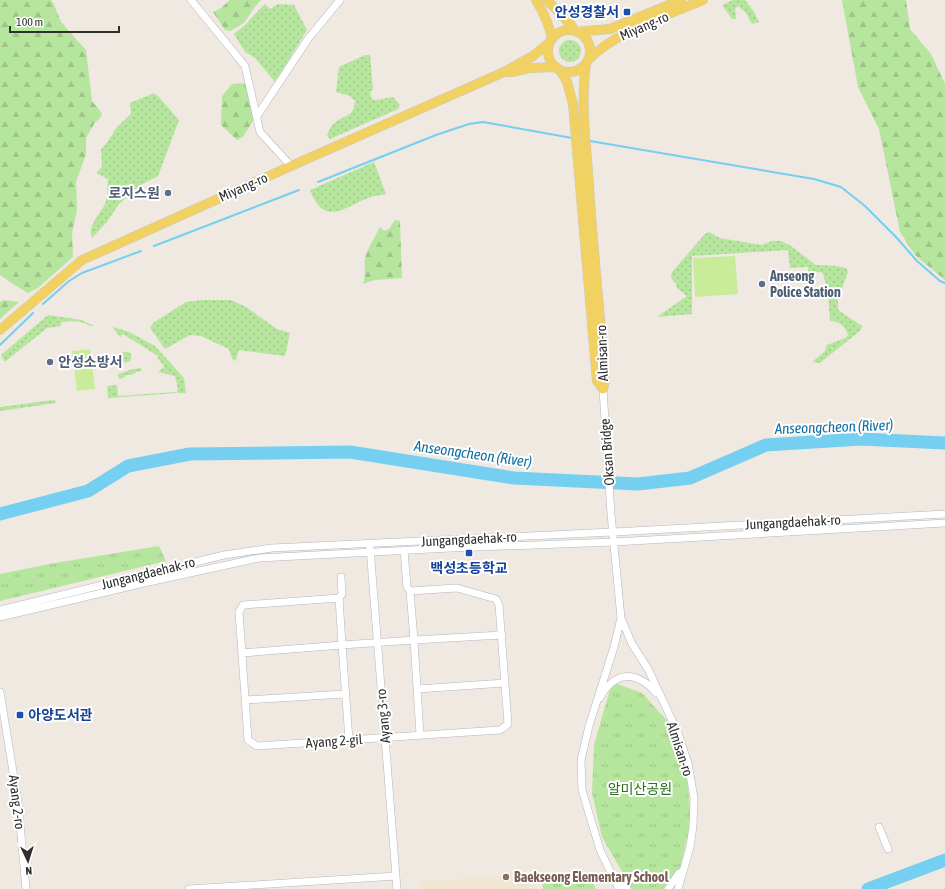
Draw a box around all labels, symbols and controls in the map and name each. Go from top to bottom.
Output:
place label: 안성경찰서 [555,4,619,20]
marker: 안성경찰서 [622,7,632,17]
scale bar [10,8,119,34]
street label: Miyang-ro [617,8,671,44]
text: 100 m [16,15,43,29]
street label: Miyang-ro [216,169,270,205]
place label: 로지스원 [108,185,160,201]
marker: 로지스원 [163,188,173,198]
place label: Anseong Police Station [769,268,841,300]
marker: Anseong Police Station [757,279,767,289]
street label: Almisan-ro [593,325,611,381]
place label: 안성소방서 [58,354,122,370]
marker: 안성소방서 [45,357,55,367]
water label: Anseongcheon (River) [773,416,894,437]
street label: Oksan Bridge [597,418,617,486]
water label: Anseongcheon (River) [412,437,533,470]
street label: Jungangdaehak-ro [745,511,841,533]
street label: Jungangdaehak-ro [421,528,517,550]
marker: 백성초등학교 [464,548,474,558]
street label: Jungangdaehak-ro [99,554,197,592]
place label: 백성초등학교 [430,560,508,576]
street label: Ayang 3-ro [373,688,393,744]
place label: 아양도서관 [28,707,93,723]
marker: 아양도서관 [15,710,25,720]
street label: Almisan-ro [664,720,696,778]
street label: Ayang 2-gil [305,731,363,751]
street label: Ayang 2-ro [6,774,28,830]
park label: 알미산공원 [608,781,672,797]
north arrow [8,841,48,881]
text: N [25,865,32,877]
place label: Baekseong Elementary School [514,869,669,885]
marker: Baekseong Elementary School [501,872,511,882]

